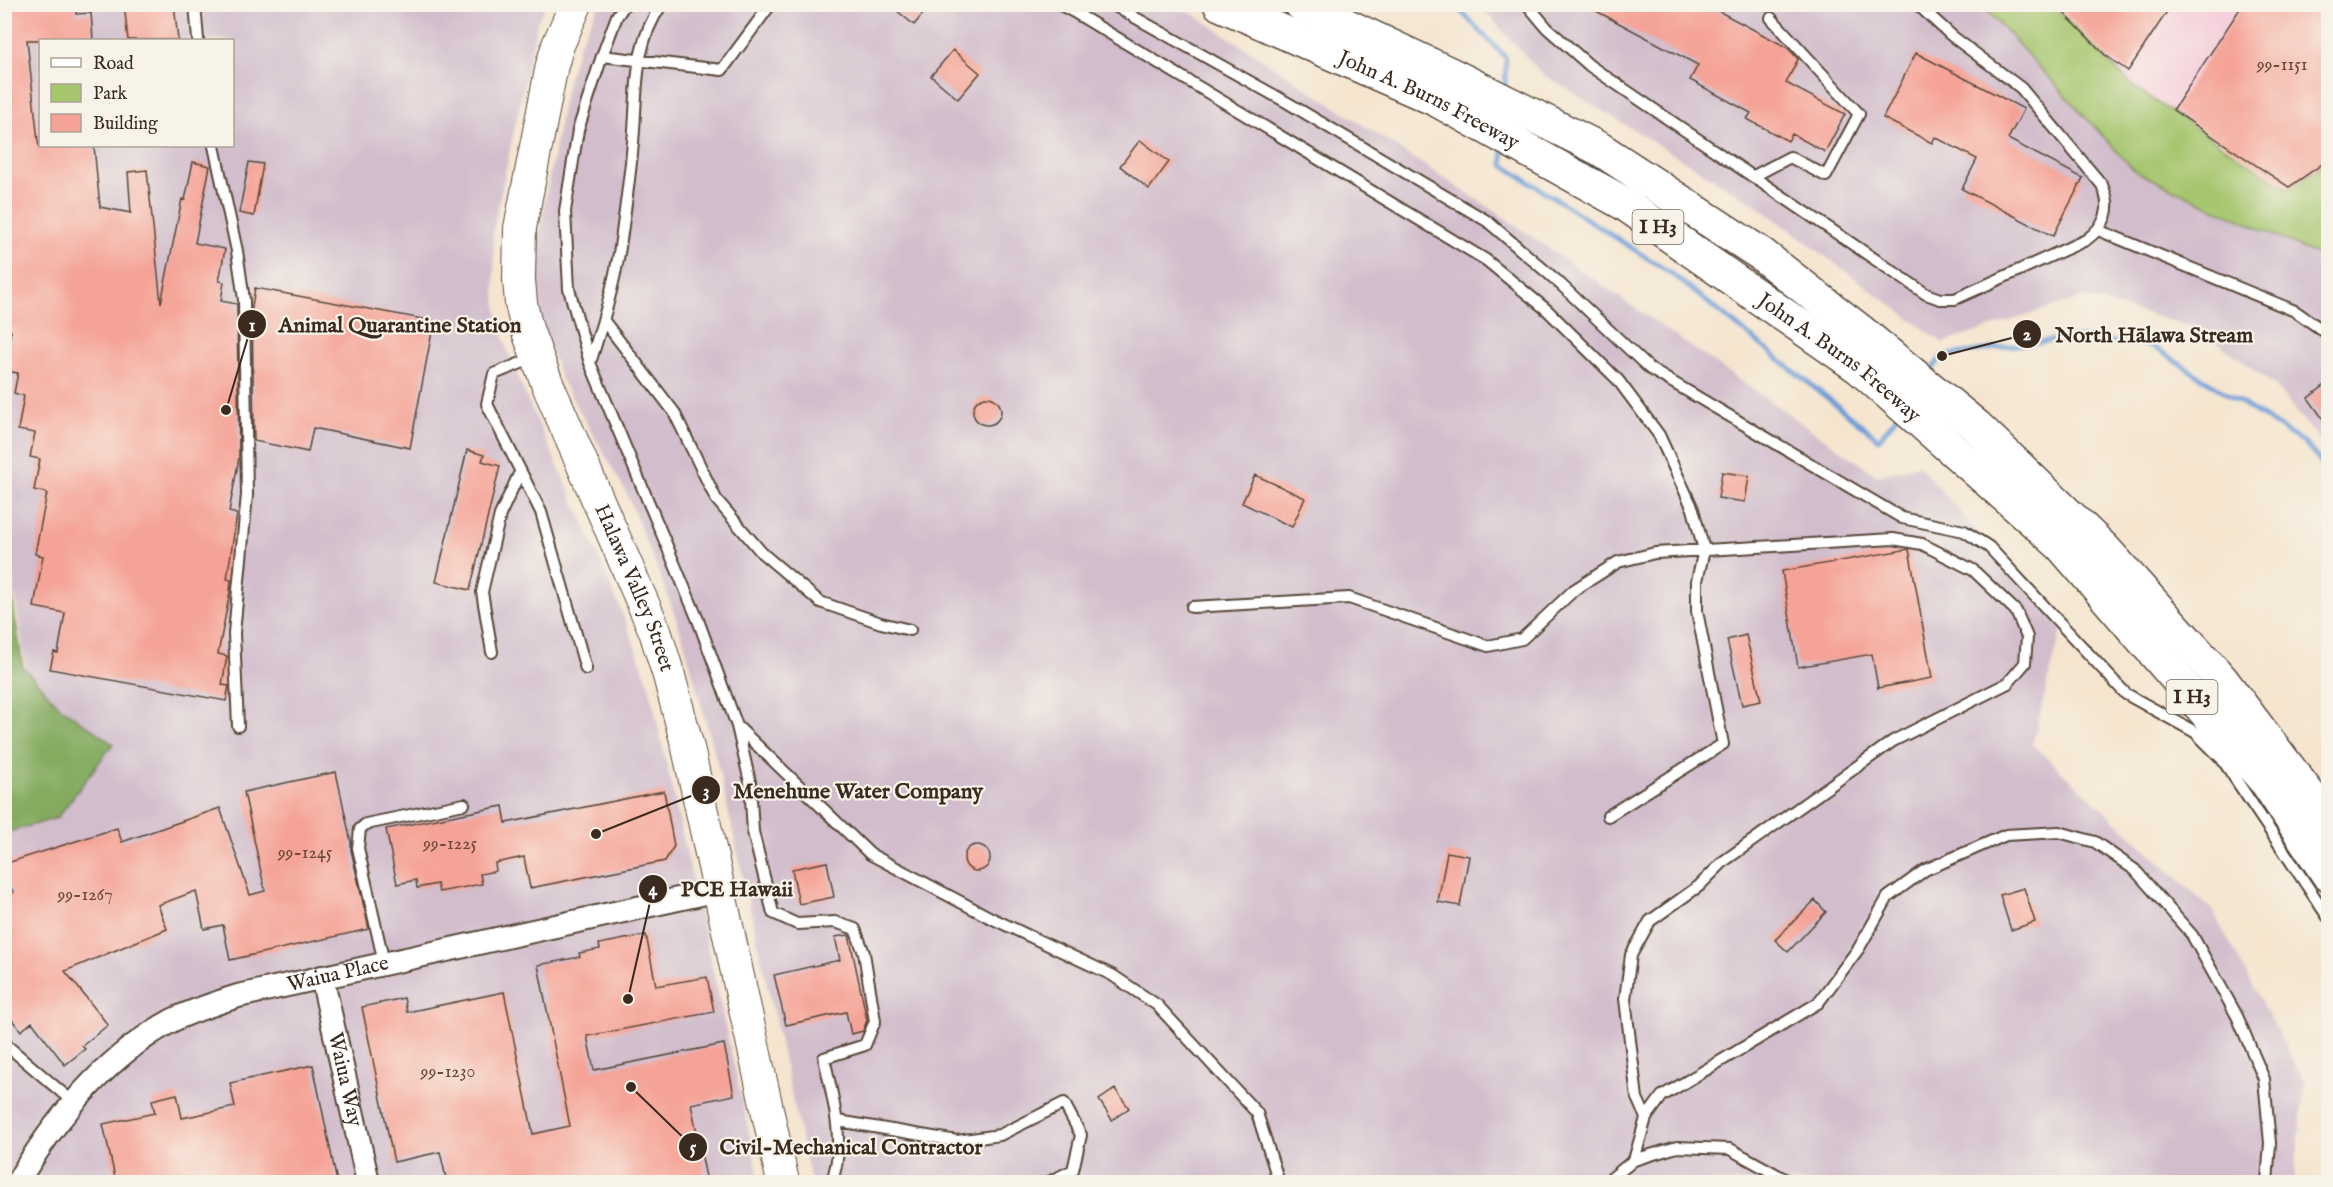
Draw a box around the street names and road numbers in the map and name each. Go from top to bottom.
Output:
street label: John A. Burns Freeway [1332,44,1525,157]
road number: I H3 [1632,210,1684,244]
street label: John A. Burns Freeway [1751,286,1927,429]
street label: Halawa Valley Street [588,500,680,675]
road number: I H3 [2166,680,2218,714]
street label: Waiua Place [285,950,392,998]
street label: Waiua Way [321,1030,369,1130]

